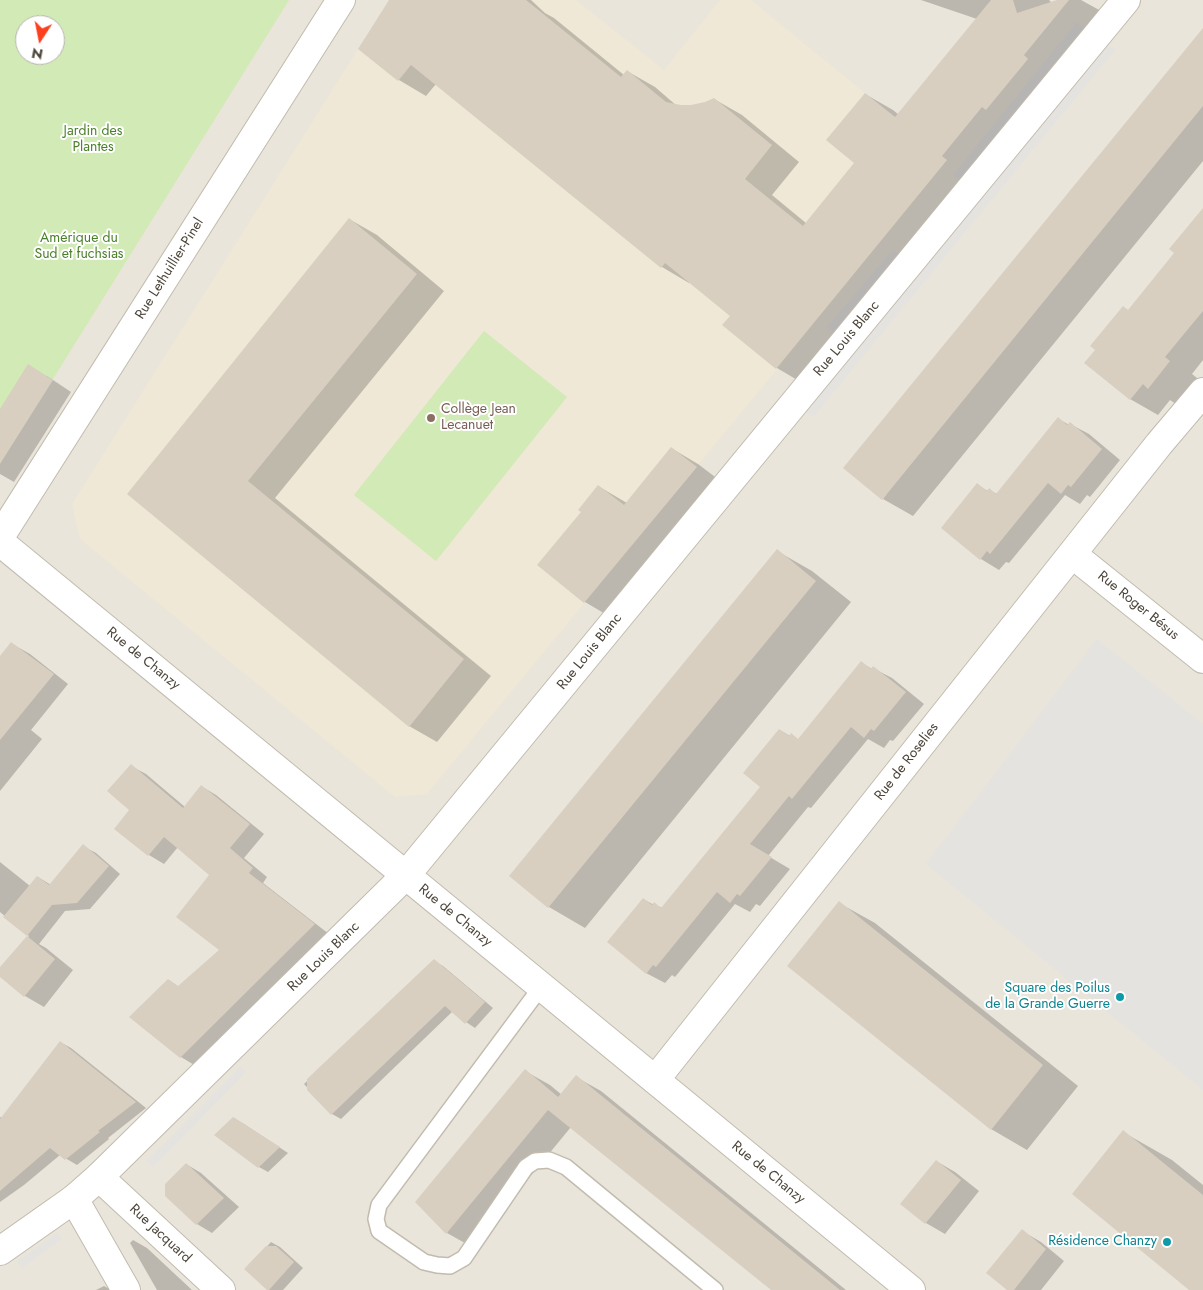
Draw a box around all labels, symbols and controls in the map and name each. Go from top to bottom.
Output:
north arrow [15,15,65,65]
text: N [30,43,45,65]
park label: Jardin des Plantes [64,124,122,156]
street label: Rue Lethuillier-Pinel [132,215,208,323]
park label: Amérique du Sud et fuchsias [34,231,124,264]
street label: Rue Louis Blanc [811,298,883,380]
place label: Collège Jean Lecanuet [441,402,516,434]
marker: Collège Jean Lecanuet [425,412,437,424]
street label: Rue Roger Bésus [1094,568,1182,644]
street label: Rue Louis Blanc [554,611,626,693]
street label: Rue de Chanzy [103,624,183,694]
street label: Rue de Roselies [871,720,943,804]
street label: Rue de Chanzy [415,881,495,951]
street label: Rue Louis Blanc [285,919,363,995]
place label: Square des Poilus de la Grande Guerre [985,981,1110,1014]
marker: Square des Poilus de la Grande Guerre [1114,991,1126,1003]
street label: Rue de Chanzy [728,1138,808,1208]
street label: Rue Jacquard [126,1201,194,1267]
place label: Résidence Chanzy [1048,1234,1157,1250]
marker: Résidence Chanzy [1161,1236,1173,1248]

